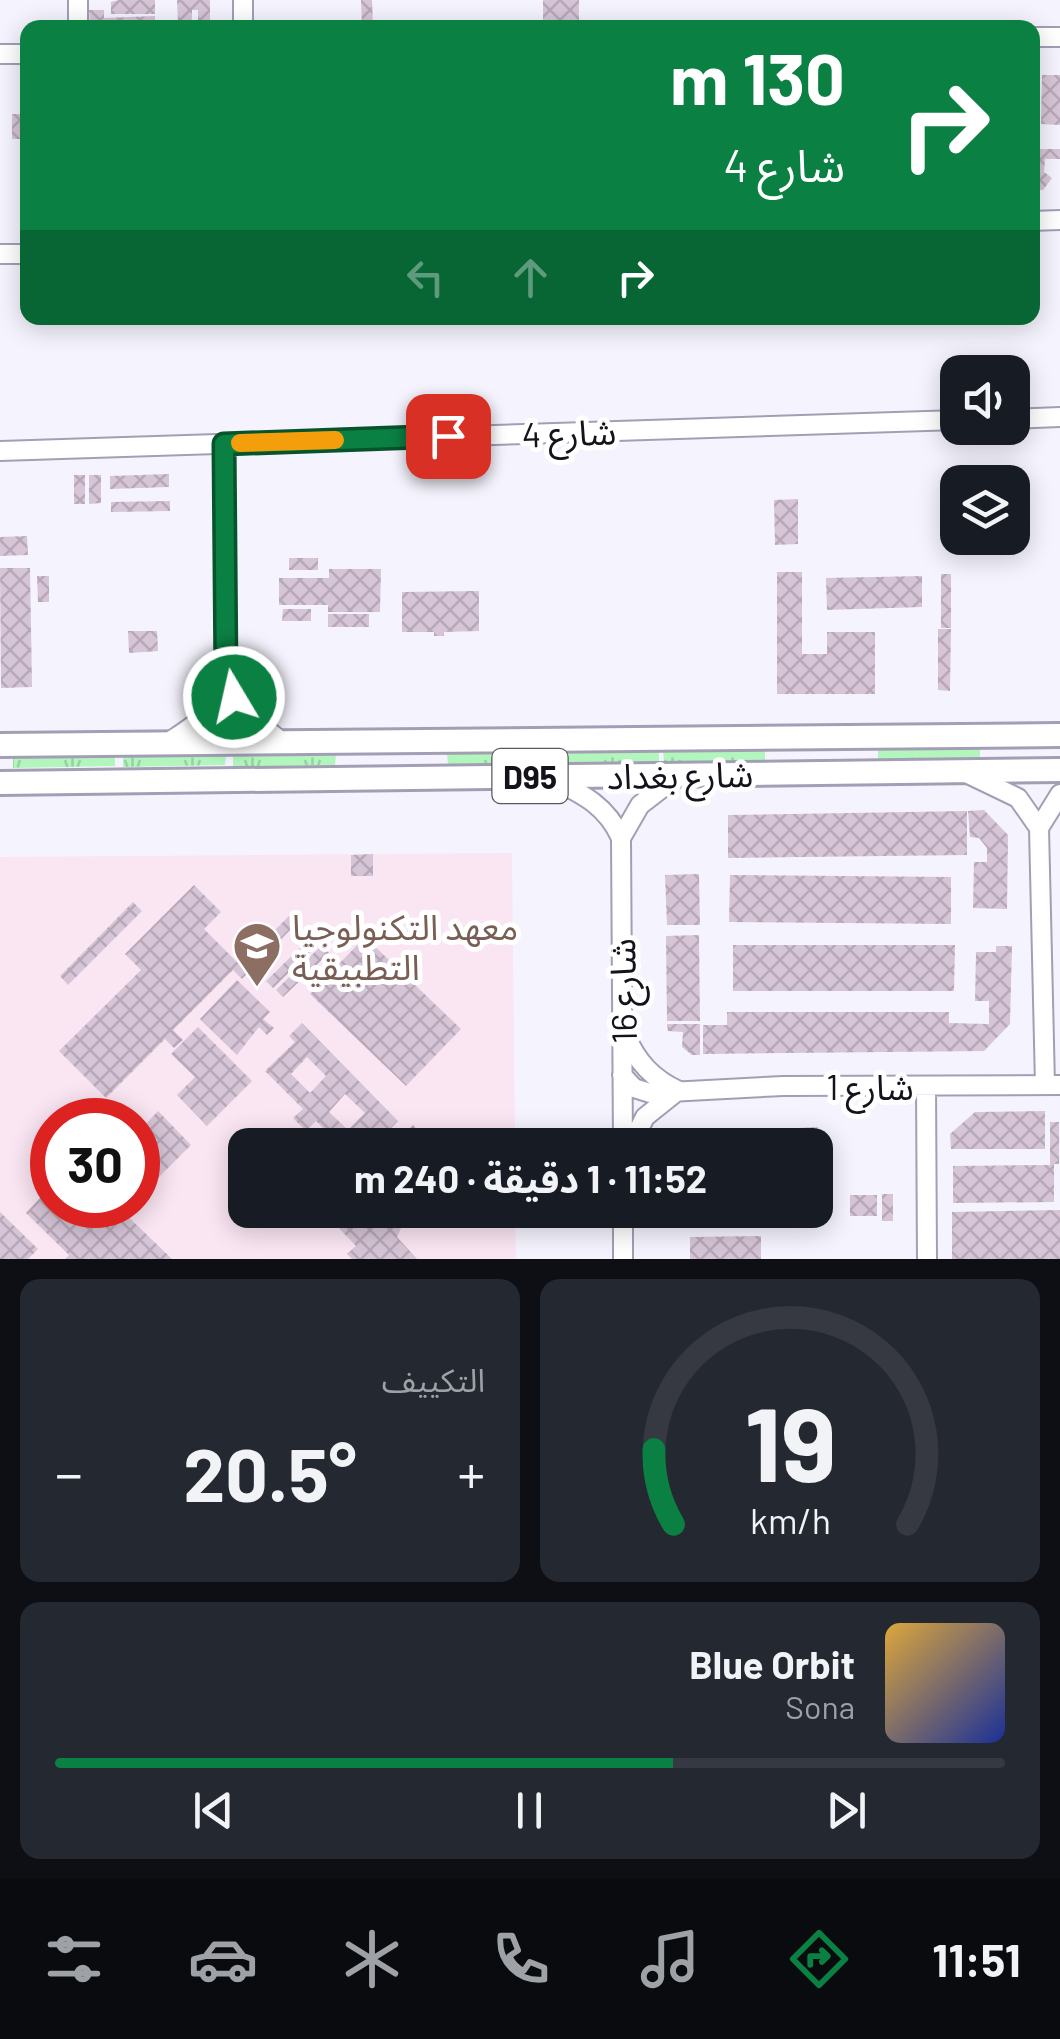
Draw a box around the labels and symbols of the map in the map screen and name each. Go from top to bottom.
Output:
pin [406,394,491,479]
street label: شارع 4 [521,409,617,462]
position arrow [182,645,286,749]
road number: D95 [492,749,568,803]
street label: شارع بغداد [606,752,754,803]
place label: معهد التكنولوجيا التطبيقية [292,905,518,987]
school or university icon: معهد التكنولوجيا التطبيقية [231,920,283,988]
street label: شارع 16 [600,938,651,1044]
street label: شارع 1 [826,1065,914,1114]
speed limit sign: 30 [30,1098,160,1228]

